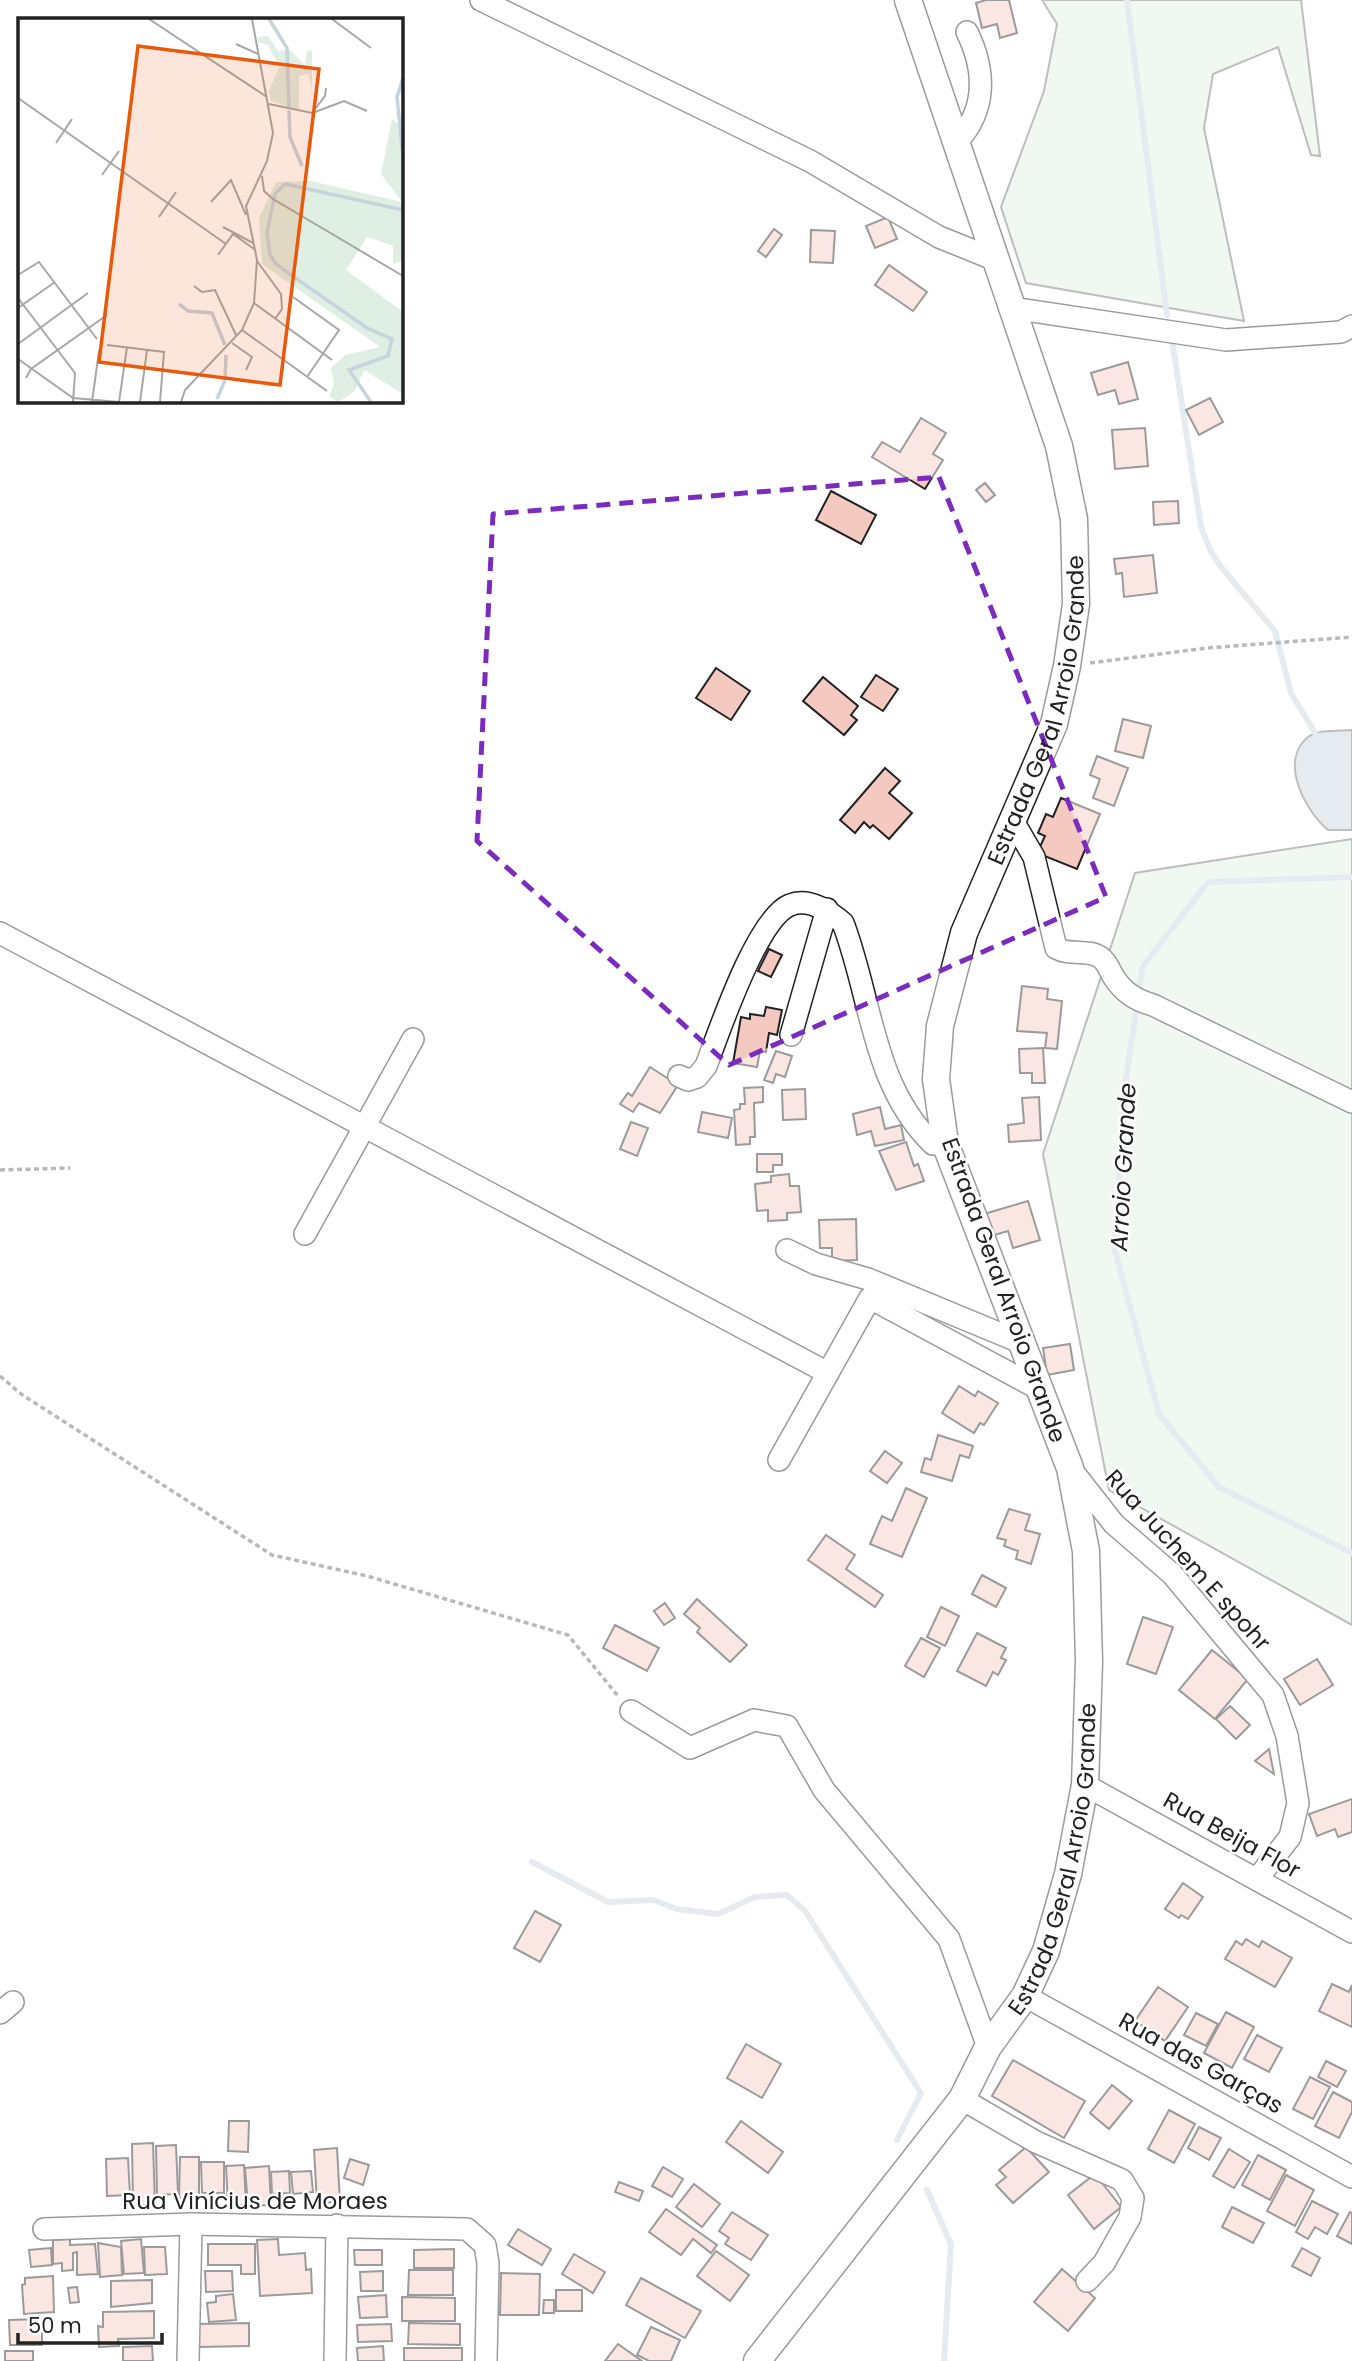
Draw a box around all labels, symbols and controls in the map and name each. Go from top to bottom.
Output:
inset map [18,18,402,402]
street label: Estrada Geral Arroio Grande [979,555,1092,870]
water label: Arroio Grande [1102,1082,1144,1253]
street label: Estrada Geral Arroio Grande [934,1133,1074,1447]
street label: Rua Juchem E spohr [1098,1462,1278,1658]
street label: Estrada Geral Arroio Grande [1000,1702,1104,2022]
street label: Rua Beija Flor [1158,1784,1306,1886]
street label: Rua das Garças [1113,2005,1289,2121]
street label: Rua Vinícius de Moraes [122,2185,388,2217]
scale bar [18,2302,161,2346]
text: 50 m [28,2311,82,2340]

